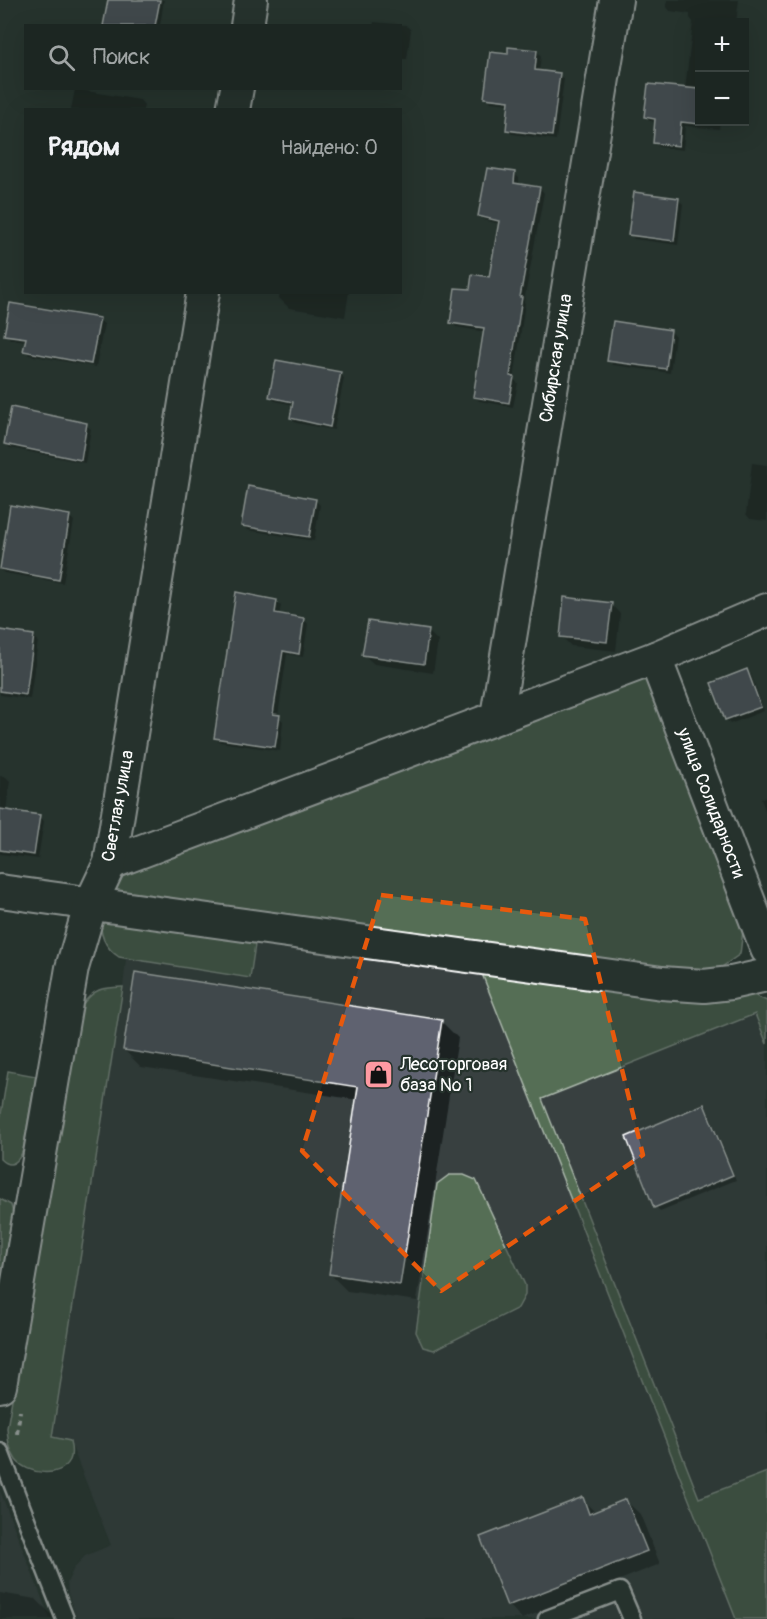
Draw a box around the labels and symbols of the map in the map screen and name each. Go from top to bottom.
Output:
street label: Сибирская улица [534,292,578,424]
street label: улица Солидарности [671,724,750,881]
street label: Светлая улица [97,748,139,864]
place label: Лесоторговая база № 1 [399,1053,507,1097]
shop icon: Лесоторговая база № 1 [363,1058,395,1090]

